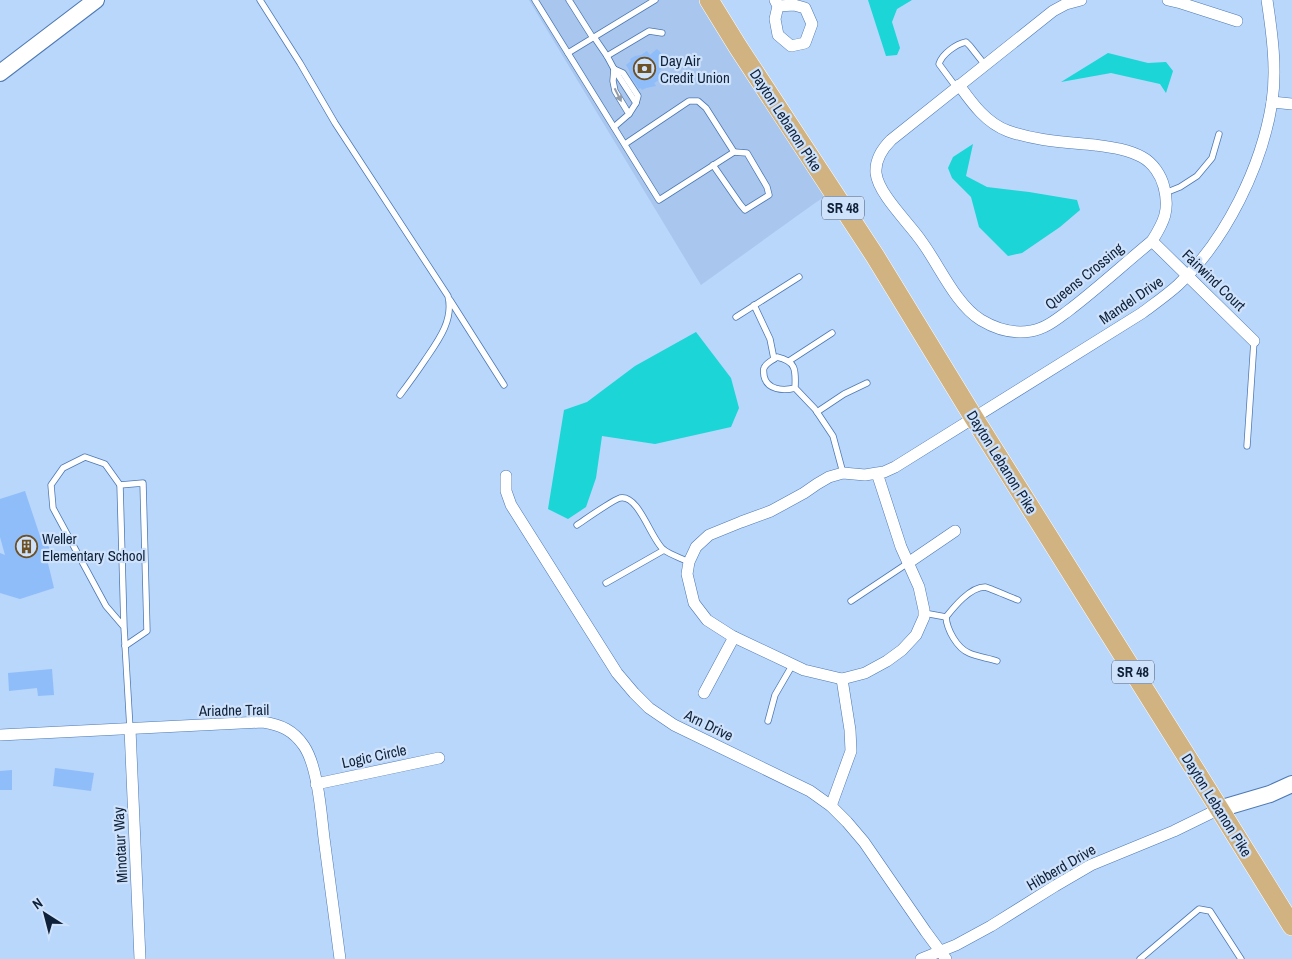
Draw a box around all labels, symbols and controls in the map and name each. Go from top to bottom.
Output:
place label: Day Air Credit Union [660,50,730,88]
bank icon: Day Air Credit Union [632,57,656,81]
street label: Dayton Lebanon Pike [745,65,827,175]
one-way arrow [614,88,622,102]
road number: SR 48 [822,197,864,220]
street label: Queens Crossing [1040,238,1128,314]
street label: Fairwind Court [1178,244,1251,316]
street label: Mandel Drive [1095,271,1167,329]
street label: Dayton Lebanon Pike [962,406,1042,518]
place label: Weller Elementary School [42,528,145,566]
building icon: Weller Elementary School [14,535,38,559]
road number: SR 48 [1112,660,1154,684]
street label: Ariadne Trail [198,699,269,721]
street label: Arn Drive [680,704,737,746]
street label: Logic Circle [340,739,408,773]
street label: Dayton Lebanon Pike [1177,749,1257,861]
street label: Minotaur Way [107,806,132,884]
street label: Hibberd Drive [1023,839,1100,895]
north arrow [20,889,70,939]
text: N [29,894,46,913]

